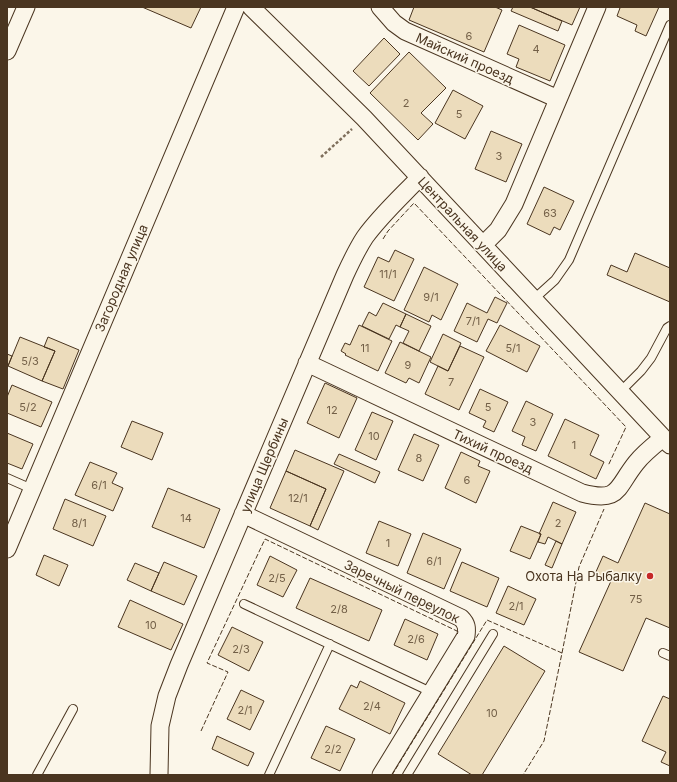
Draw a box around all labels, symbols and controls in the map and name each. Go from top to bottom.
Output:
street label: Майский проезд [413,29,517,87]
house number: 6 [466,29,473,43]
house number: 4 [532,42,540,56]
house number: 2 [403,96,409,110]
house number: 5 [456,107,463,121]
house number: 3 [496,149,503,163]
street label: Центральная улица [415,173,511,275]
house number: 63 [543,206,557,220]
street label: Загородная улица [91,222,151,334]
house number: 11/1 [379,267,397,281]
house number: 9/1 [423,290,439,304]
house number: 7/1 [466,314,480,328]
house number: 11 [361,341,369,355]
house number: 5/1 [505,341,521,355]
house number: 5/3 [21,354,39,368]
house number: 9 [405,358,412,372]
house number: 7 [448,375,454,389]
house number: 5/2 [19,400,37,414]
house number: 5 [485,400,492,414]
house number: 12 [326,403,338,417]
street label: улица Щербины [237,415,291,515]
house number: 3 [530,415,537,429]
street label: Тихий проезд [450,425,536,477]
house number: 10 [368,429,380,443]
house number: 1 [572,438,576,452]
house number: 8 [416,451,423,465]
house number: 6 [464,473,471,487]
house number: 6/1 [91,478,107,492]
house number: 12/1 [288,491,308,505]
house number: 14 [180,511,192,525]
house number: 8/1 [71,516,87,530]
house number: 2 [555,516,561,530]
house number: 1 [386,536,390,550]
house number: 6/1 [426,554,442,568]
street label: Заречный переулок [342,556,462,626]
place label: Охота На Рыбалку [525,568,642,584]
house number: 2/5 [268,571,286,585]
marker: Охота На Рыбалку [645,571,655,581]
house number: 75 [630,592,643,606]
house number: 2/1 [508,599,524,613]
house number: 2/8 [330,602,348,616]
house number: 10 [145,618,157,632]
house number: 2/6 [407,632,425,646]
house number: 2/3 [232,642,250,656]
house number: 2/4 [363,699,381,713]
house number: 2/1 [237,703,253,717]
house number: 10 [486,706,498,720]
house number: 2/2 [324,742,342,756]

